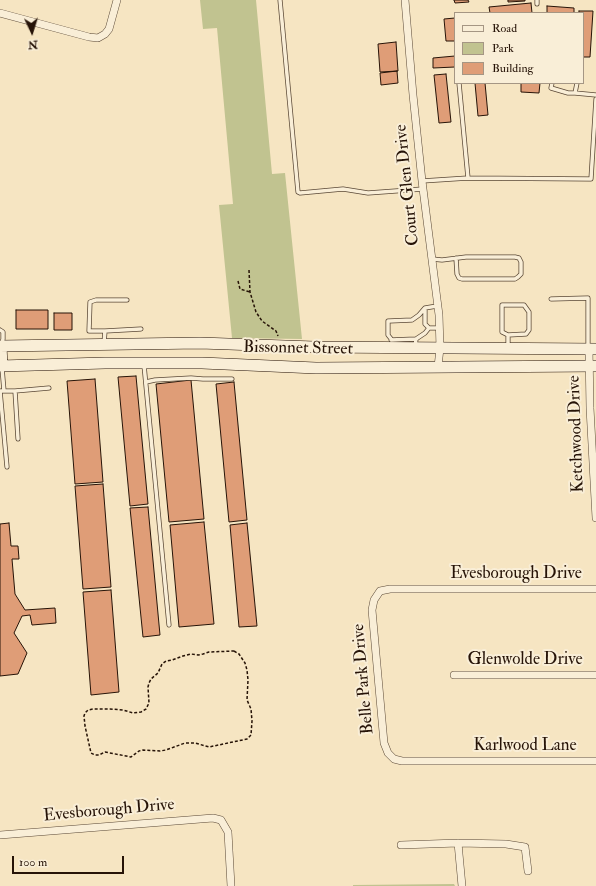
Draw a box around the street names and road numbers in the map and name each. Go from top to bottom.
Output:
street label: Court Glen Drive [391,123,425,247]
street label: Bissonnet Street [243,338,353,360]
street label: Ketchwood Drive [565,375,589,493]
street label: Evesborough Drive [450,564,582,584]
street label: Belle Park Drive [349,623,379,735]
street label: Glenwolde Drive [468,650,582,670]
street label: Karlwood Lane [473,736,577,756]
street label: Evesborough Drive [43,795,175,827]

